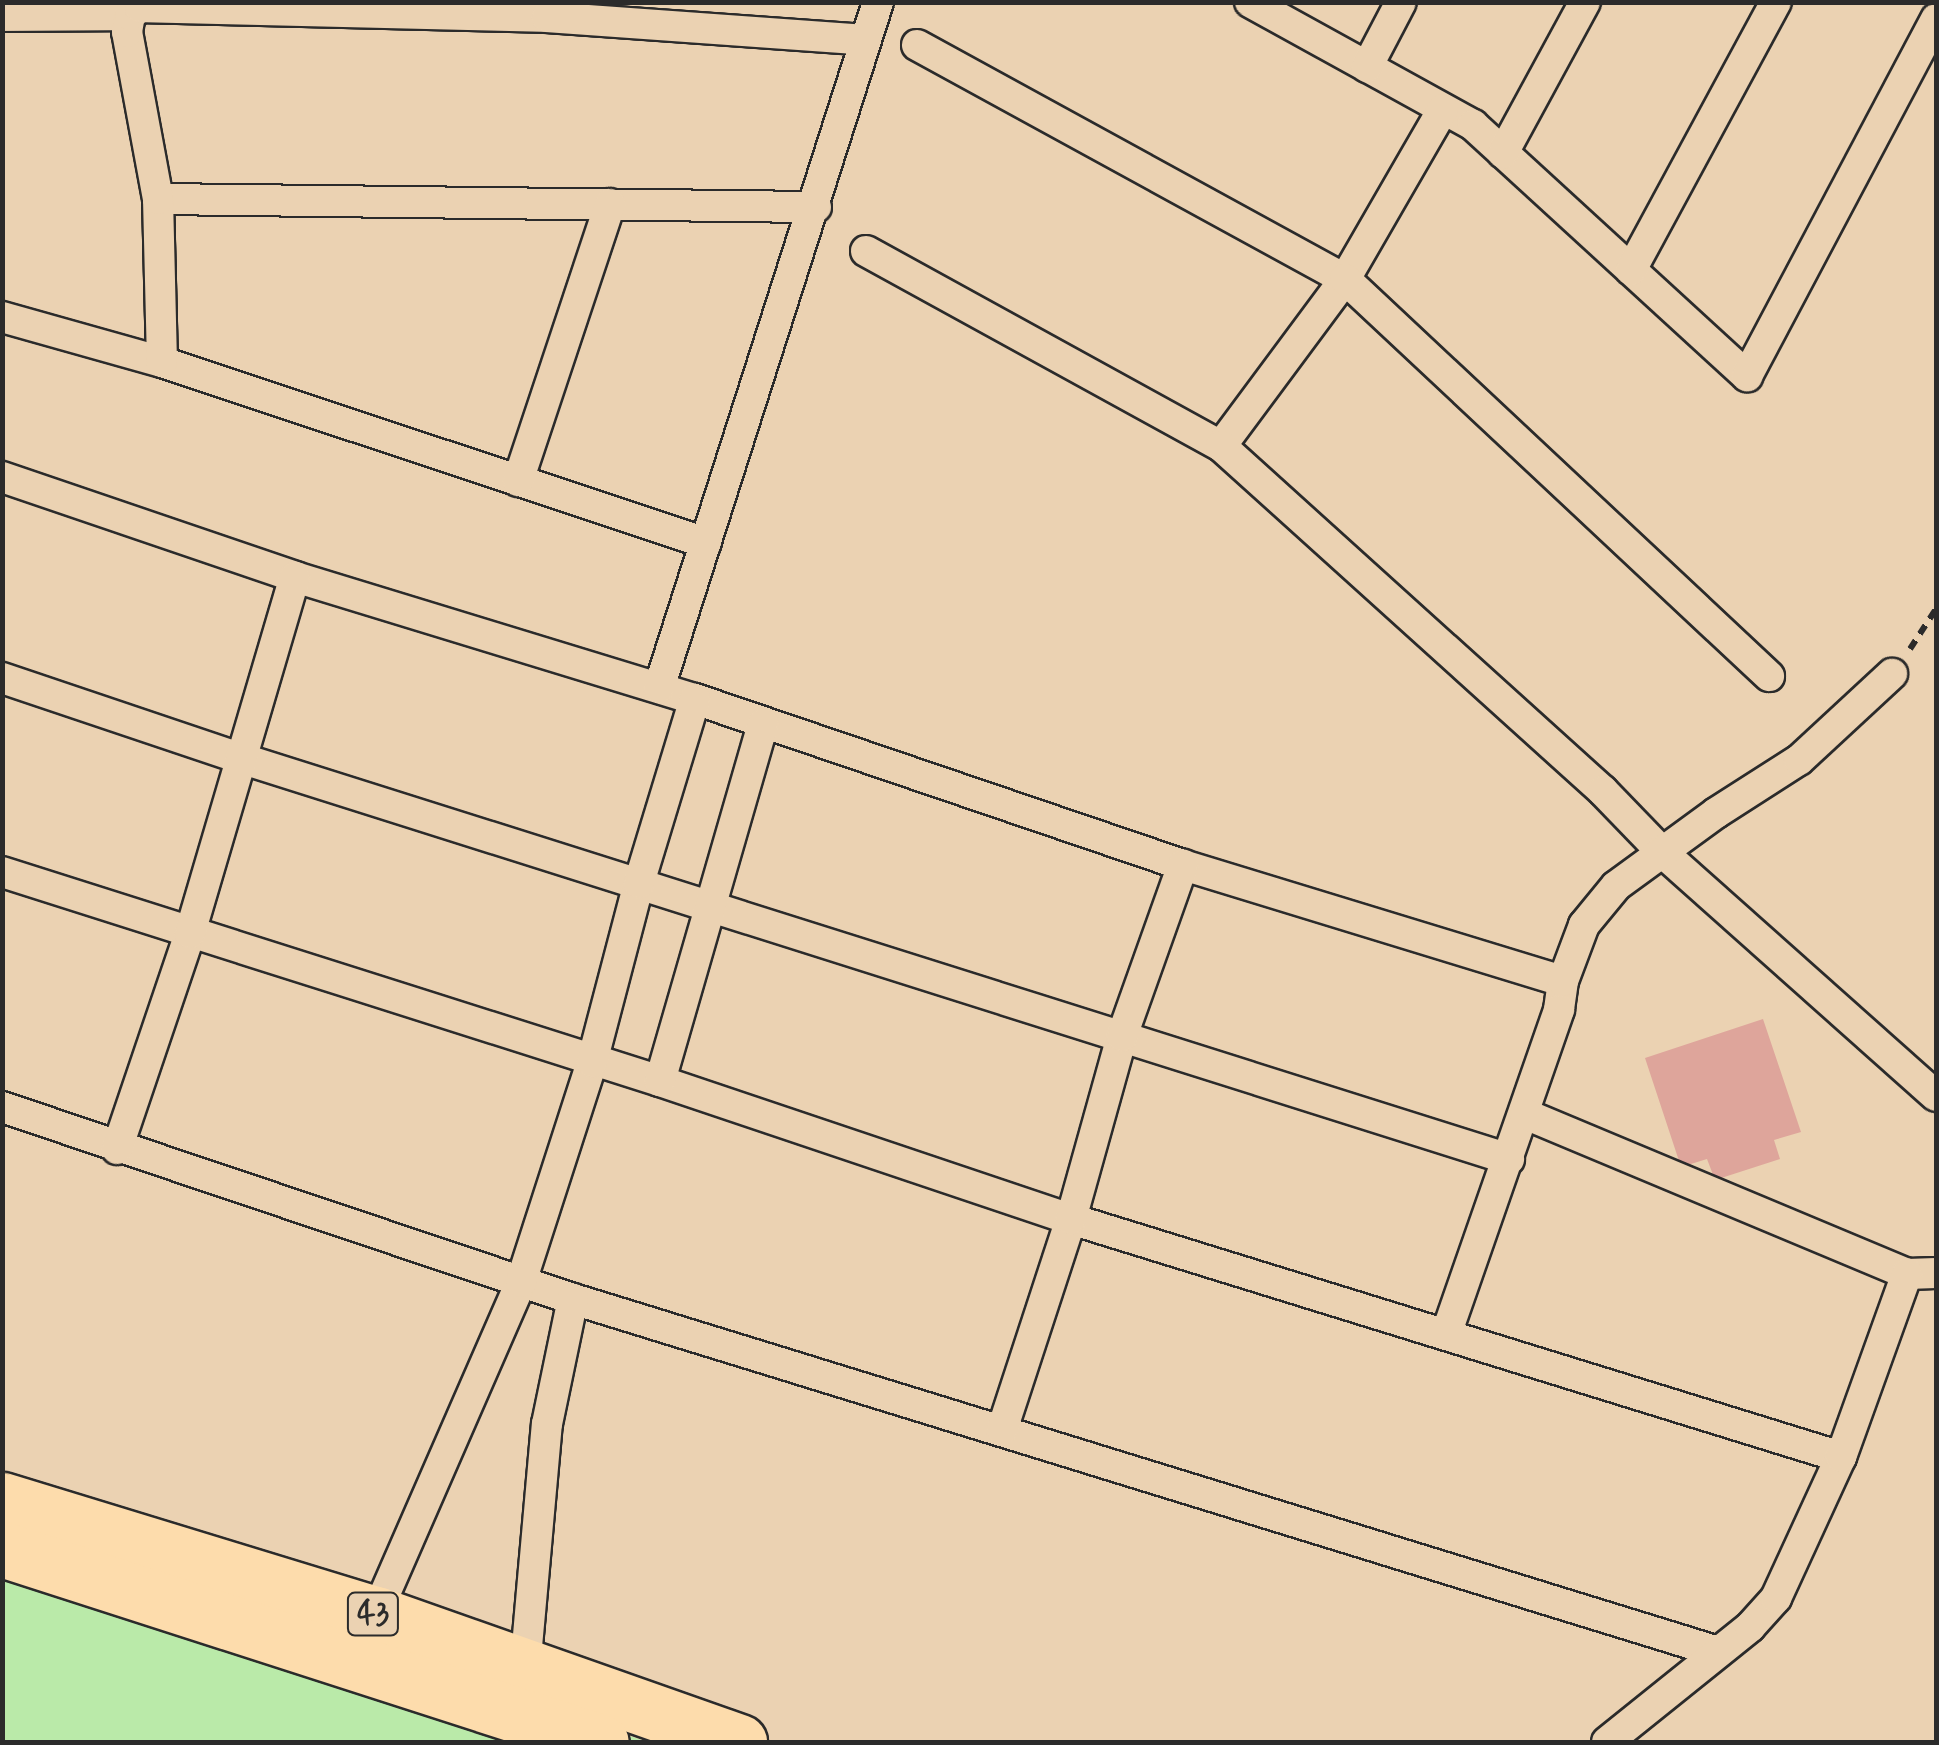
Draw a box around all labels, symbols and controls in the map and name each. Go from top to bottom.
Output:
road number: 43 [346,1587,400,1641]

